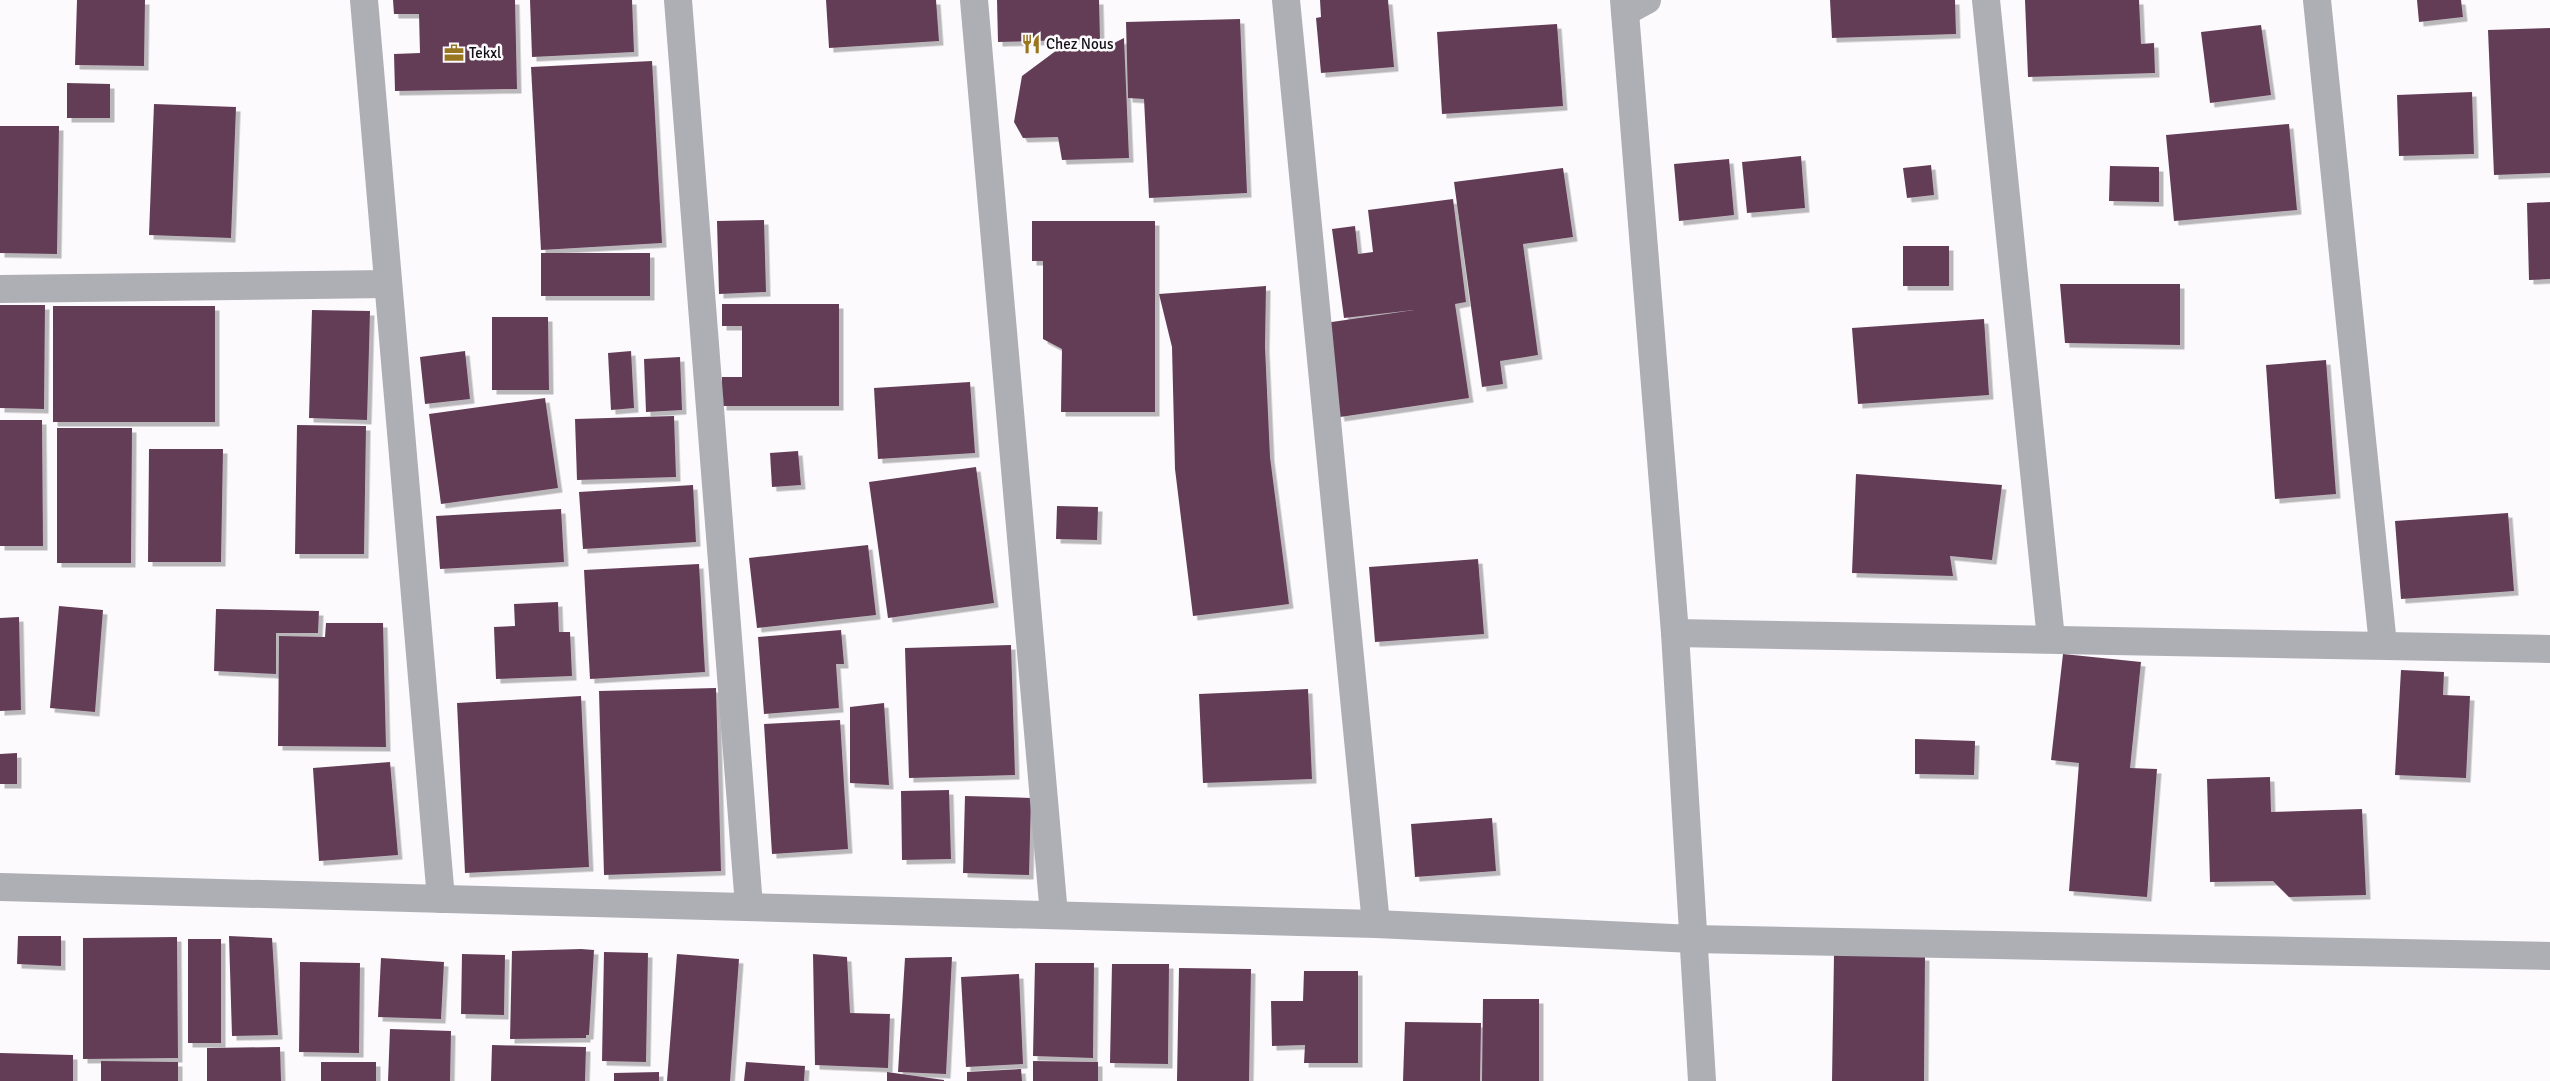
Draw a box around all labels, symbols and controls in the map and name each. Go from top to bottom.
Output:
restaurant icon: Chez Nous [1020,33,1042,55]
place label: Chez Nous [1046,35,1114,53]
office icon: Tekxl [443,42,465,64]
place label: Tekxl [469,44,501,62]

